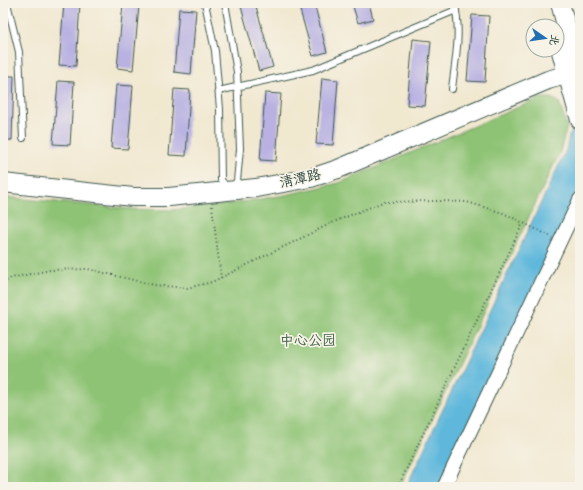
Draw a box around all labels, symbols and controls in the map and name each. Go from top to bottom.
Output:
north arrow [525,18,565,58]
text: 北 [547,33,562,47]
street label: 清潭路 [278,165,322,191]
park label: 中心公园 [280,332,336,349]

